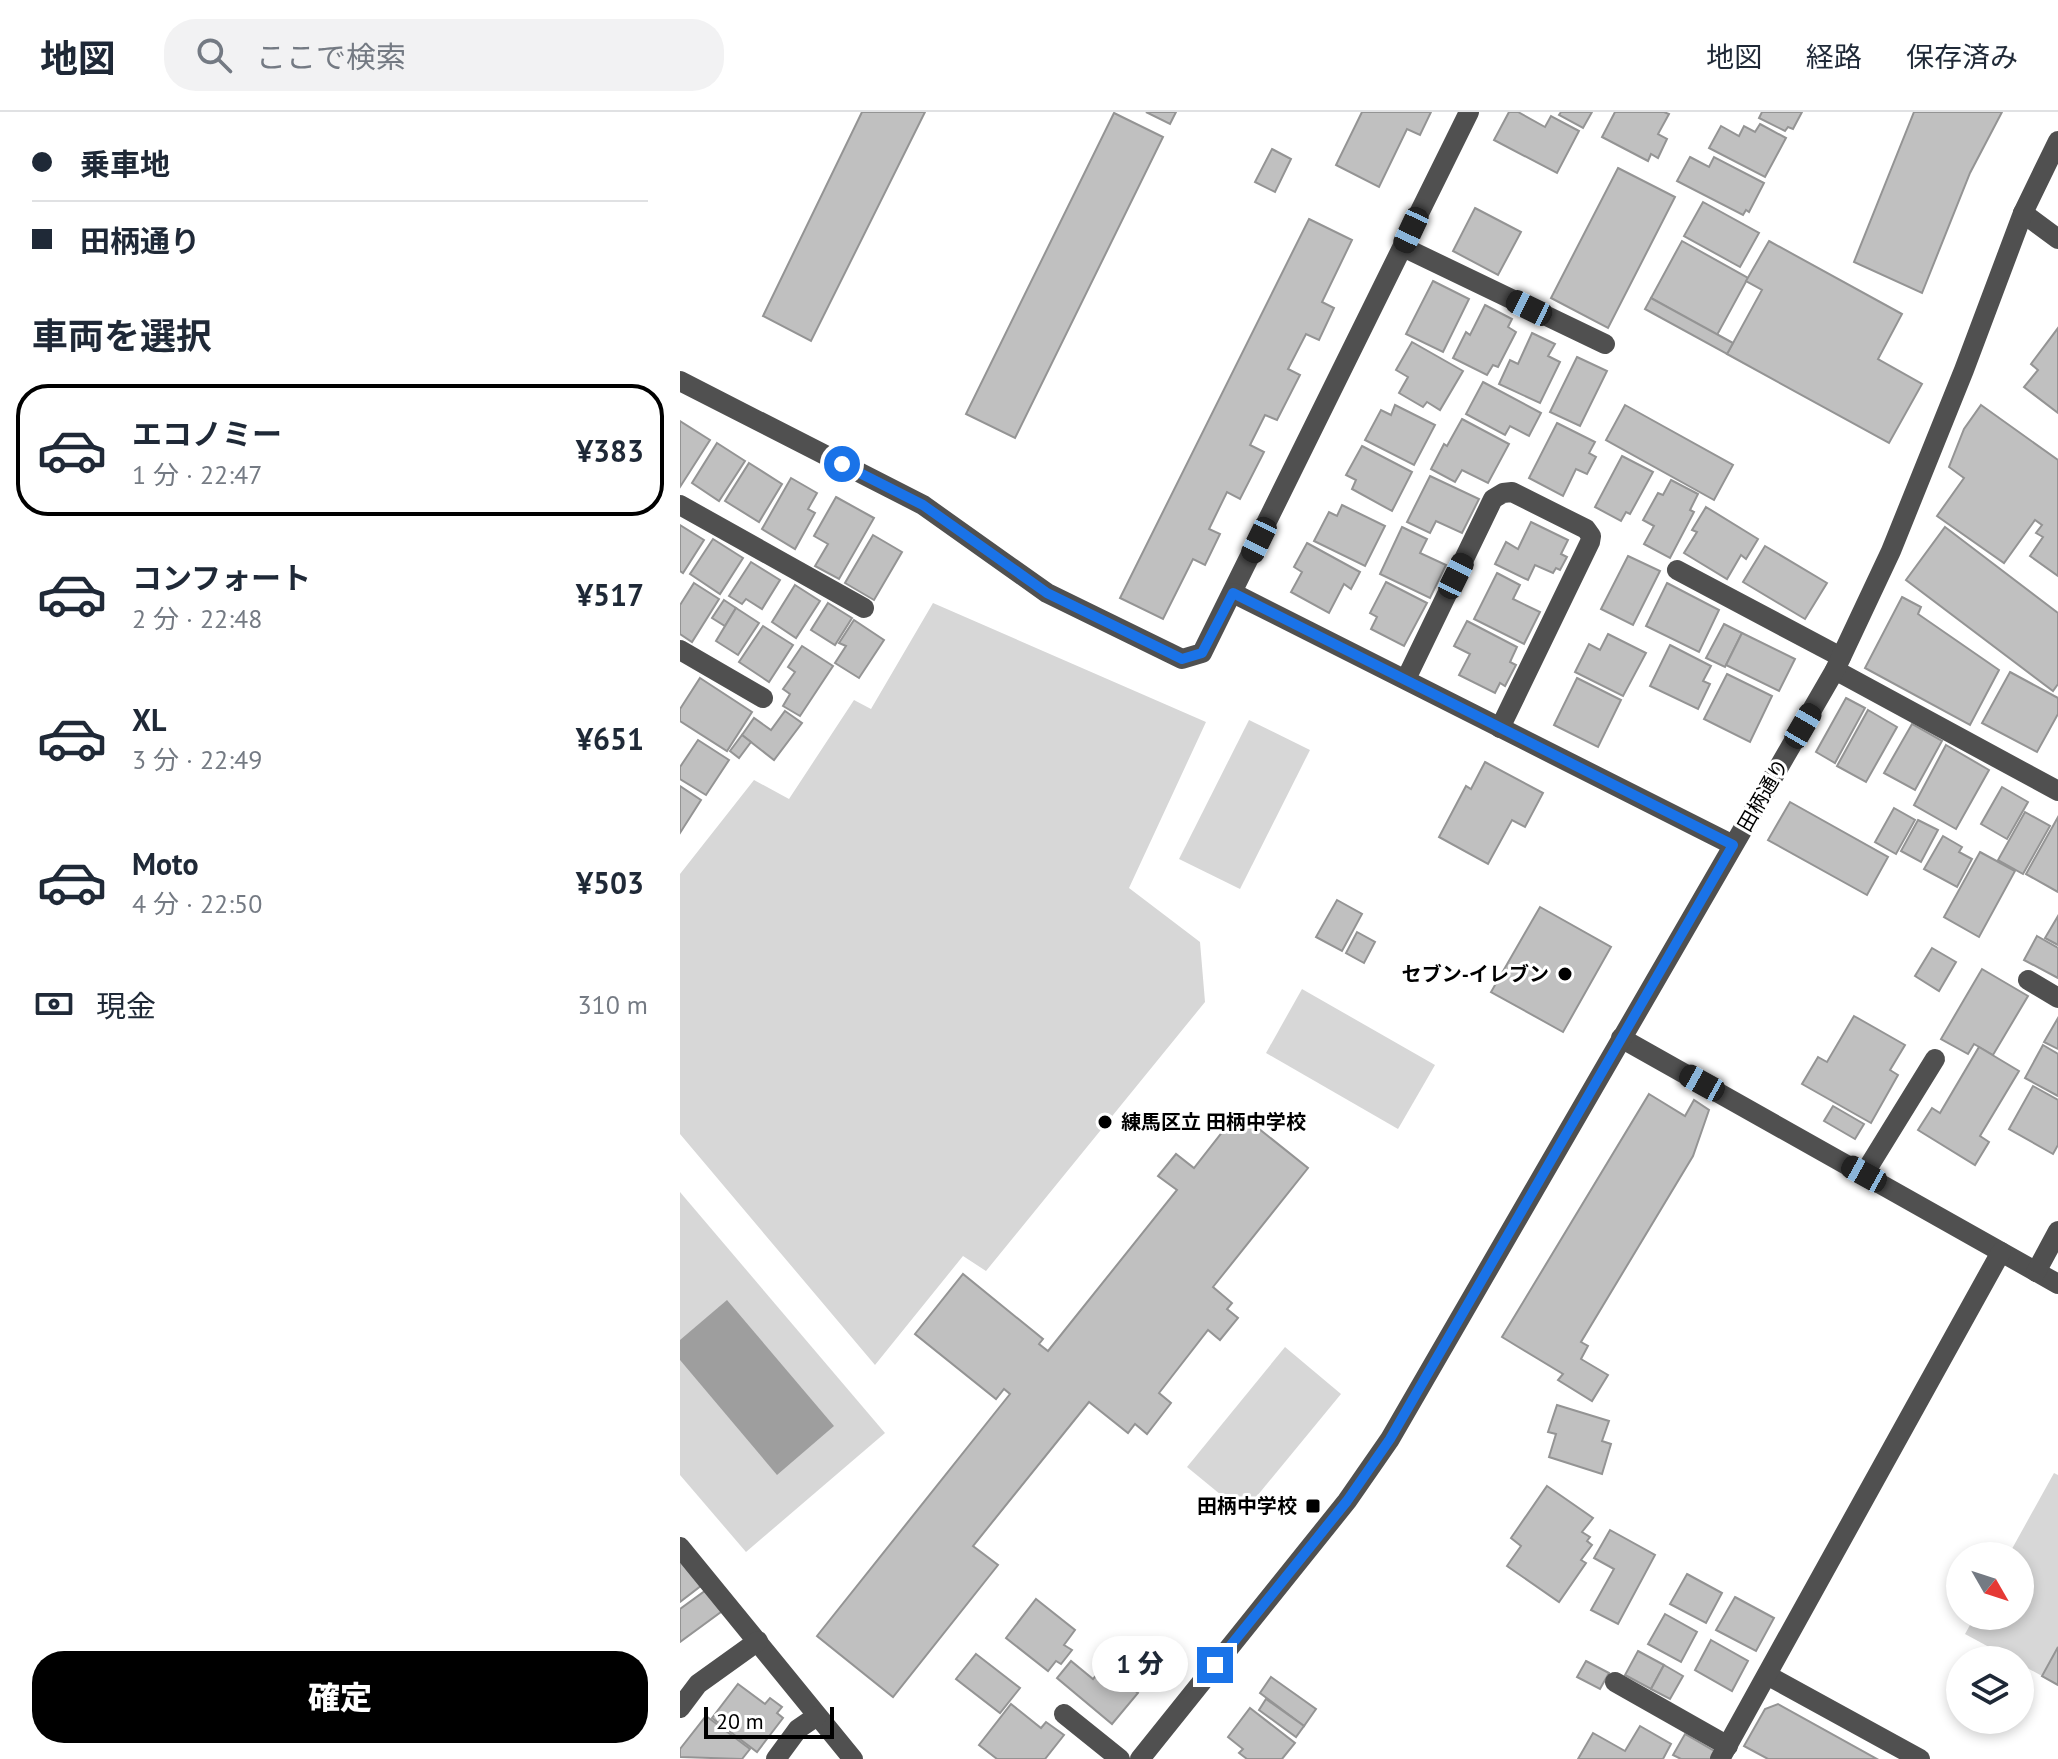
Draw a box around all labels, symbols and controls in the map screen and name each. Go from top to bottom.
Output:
search box [164,19,724,91]
text: 地図 [40,33,116,82]
icon: search [192,33,236,77]
text: ここで検索 [256,37,406,76]
text: 地図 [1706,38,1762,75]
text: 経路 [1806,38,1862,75]
text: 保存済み [1906,38,2018,75]
text: 乗車地 [80,144,170,183]
car [1390,203,1432,257]
text: 田柄通り [80,221,200,260]
car [1502,287,1556,329]
text: 車両を選択 [32,312,212,359]
icon: car [36,414,108,486]
text: エコノミー [132,414,282,453]
text: ¥383 [576,431,644,470]
route start [824,446,860,482]
text: 1 分 · 22:47 [132,458,262,491]
car [1238,513,1280,567]
car [1435,549,1477,603]
icon: car [36,558,108,630]
text: コンフォート [132,558,311,597]
text: ¥517 [576,575,644,614]
text: 2 分 · 22:48 [132,602,262,635]
car [1781,699,1825,753]
text: XL [132,700,166,739]
icon: car [36,702,108,774]
text: ¥651 [576,719,644,758]
text: 3 分 · 22:49 [132,743,262,776]
street label: 田柄通り [1732,754,1794,836]
text: Moto [132,844,199,883]
icon: car [36,846,108,918]
text: ¥503 [576,863,644,902]
text: 4 分 · 22:50 [132,887,262,920]
place label: セブン-イレブン [1402,961,1549,987]
marker: セブン-イレブン [1556,965,1574,983]
icon: cash [32,982,76,1026]
text: 現金 [96,986,156,1025]
text: 310 m [577,988,648,1021]
car [1675,1061,1729,1105]
place label: 練馬区立 田柄中学校 [1121,1109,1306,1135]
marker: 練馬区立 田柄中学校 [1096,1113,1114,1131]
car [1837,1152,1891,1196]
place label: 田柄中学校 [1197,1493,1297,1519]
marker: 田柄中学校 [1304,1497,1322,1515]
north arrow [1946,1542,2034,1630]
map controls [1946,1542,2034,1734]
callout: 1 分 [1091,1637,1187,1693]
button: layers [1946,1646,2034,1734]
text: 1 分 [1116,1647,1164,1680]
route end [1197,1647,1233,1683]
button: 確定 [32,1651,648,1743]
scale bar [704,1703,834,1739]
text: 20 m [716,1707,764,1735]

